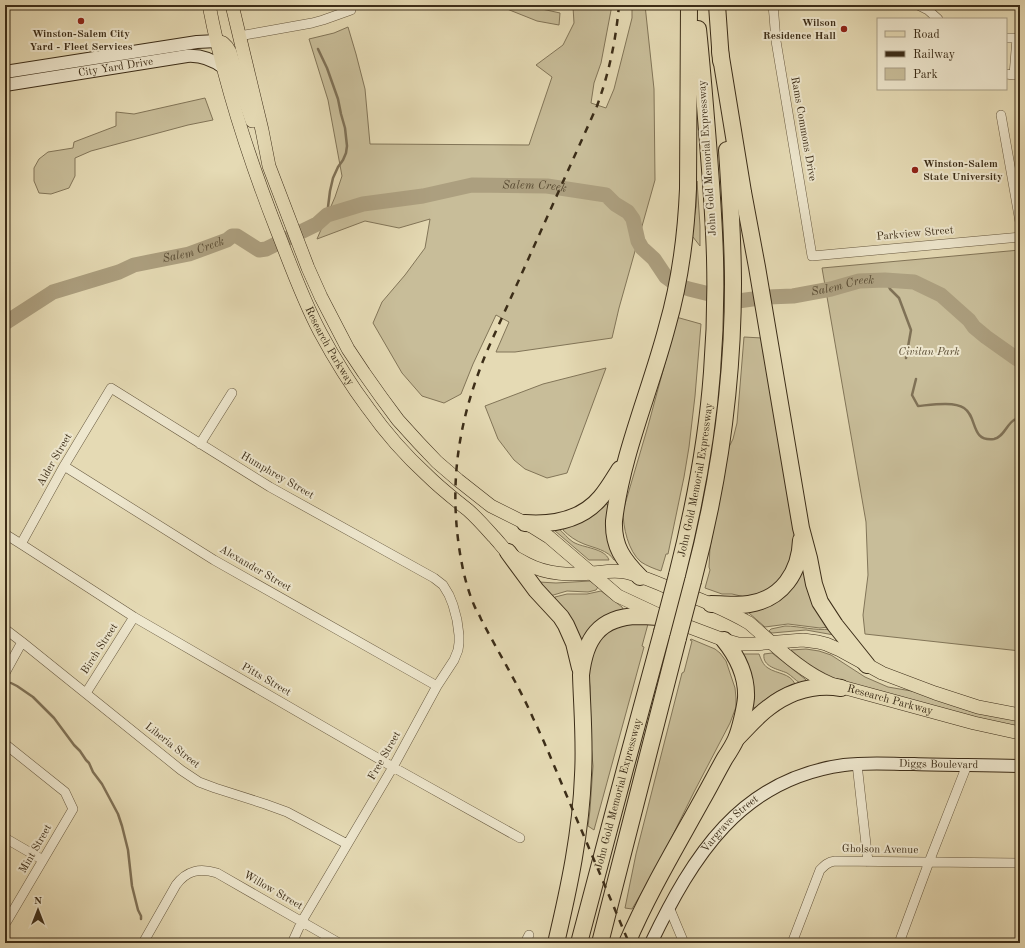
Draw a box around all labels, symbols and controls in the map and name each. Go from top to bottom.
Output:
marker: Winston-Salem City Yard - Fleet Services [76,16,86,26]
place label: Wilson Residence Hall [763,18,837,42]
legend [877,18,1007,90]
marker: Wilson Residence Hall [839,24,849,34]
place label: Winston-Salem City Yard - Fleet Services [29,29,133,53]
text: Road [913,29,940,41]
text: Railway [913,49,956,61]
street label: City Yard Drive [77,56,154,79]
text: Park [913,69,938,81]
street label: Rams Commons Drive [788,76,818,182]
street label: John Gold Memorial Expressway [697,79,719,236]
place label: Winston-Salem State University [923,159,1003,183]
marker: Winston-Salem State University [910,165,920,175]
water label: Salem Creek [502,179,567,195]
street label: Parkview Street [876,225,954,243]
water label: Salem Creek [161,235,226,265]
water label: Salem Creek [810,274,874,299]
street label: Research Parkway [303,305,356,388]
park label: Civitan Park [898,347,960,358]
street label: John Gold Memorial Expressway [676,402,715,558]
street label: Alder Street [36,432,75,488]
street label: Humphrey Street [238,451,316,501]
street label: Alexander Street [217,544,293,594]
street label: Birch Street [80,622,121,676]
street label: Pitts Street [239,661,293,699]
street label: Research Parkway [846,683,934,717]
street label: John Gold Memorial Expressway [593,717,644,871]
street label: Liberia Street [143,721,202,771]
street label: Free Street [367,730,403,782]
street label: Diggs Boulevard [899,758,979,771]
street label: Vargrave Street [699,793,761,854]
street label: Mint Street [18,823,54,875]
street label: Gholson Avenue [842,844,918,856]
street label: Willow Street [242,870,305,912]
north arrow [18,890,58,930]
text: N [34,896,43,907]

